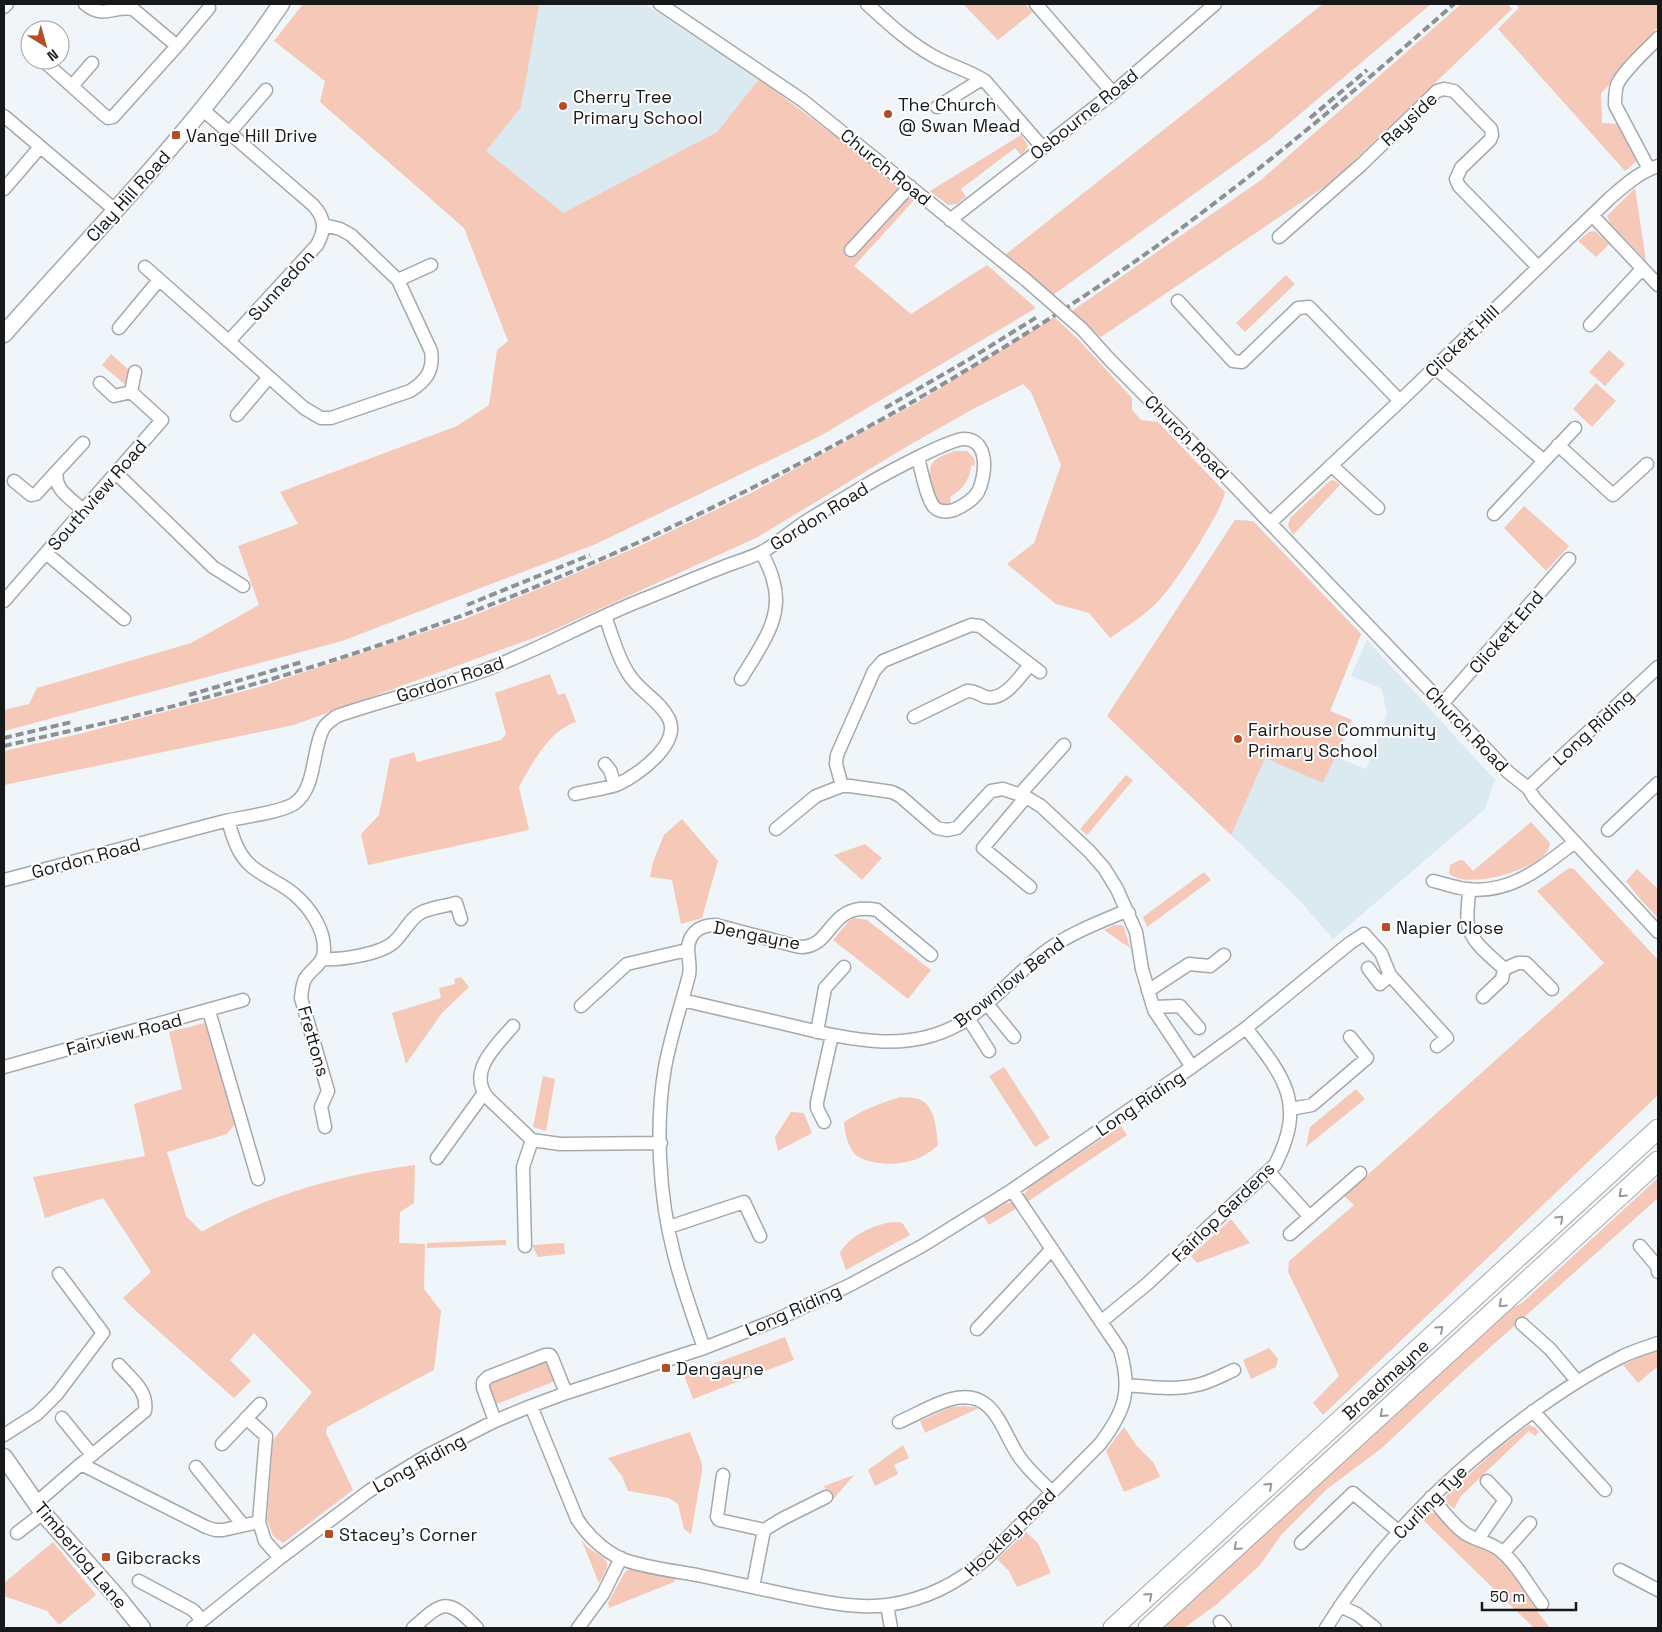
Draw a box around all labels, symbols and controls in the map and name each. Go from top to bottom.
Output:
north arrow [20,20,70,70]
text: N [44,45,62,65]
street label: Osbourne Road [1025,63,1143,165]
place label: Cherry Tree Primary School [573,85,703,129]
street label: Rayside [1376,87,1442,151]
place label: The Church @ Swan Mead [898,93,1020,137]
marker: Cherry Tree Primary School [557,100,569,112]
marker: The Church @ Swan Mead [882,108,894,120]
street label: Church Road [836,123,936,211]
place label: Vange Hill Drive [186,124,318,147]
marker: Vange Hill Drive [170,129,182,141]
street label: Clay Hill Road [81,145,175,247]
street label: Sunnedon [243,244,319,326]
street label: Clickett Hill [1420,300,1504,382]
street label: Church Road [1140,390,1234,484]
street label: Southview Road [42,435,152,555]
street label: Gordon Road [765,477,873,555]
street label: Clickett End [1464,586,1548,678]
street label: Gordon Road [393,651,507,707]
street label: Church Road [1420,681,1514,777]
street label: Long Riding [1548,684,1638,770]
place label: Fairhouse Community Primary School [1248,718,1436,762]
marker: Fairhouse Community Primary School [1232,733,1244,745]
street label: Gordon Road [29,832,143,884]
street label: Dengayne [712,915,802,955]
place label: Napier Close [1396,916,1504,939]
marker: Napier Close [1380,921,1392,933]
street label: Brownlow Bend [949,932,1069,1032]
street label: Frettons [293,1003,335,1079]
street label: Fairview Road [64,1007,184,1061]
street label: Long Riding [1091,1065,1189,1141]
street label: Fairlop Gardens [1167,1157,1279,1267]
one-way arrow [1619,1188,1628,1197]
one-way arrow [1554,1216,1563,1225]
street label: Long Riding [742,1279,844,1341]
one-way arrow [1499,1298,1508,1307]
one-way arrow [1435,1326,1444,1335]
street label: Broadmayne [1337,1333,1433,1424]
place label: Dengayne [676,1357,764,1380]
marker: Dengayne [660,1362,672,1374]
one-way arrow [1379,1408,1388,1417]
street label: Long Riding [369,1428,469,1498]
street label: Curling Tye [1388,1460,1472,1544]
street label: Hockley Road [959,1483,1061,1581]
one-way arrow [1263,1483,1272,1492]
street label: Timberlog Lane [29,1497,133,1613]
place label: Stacey's Corner [339,1523,478,1546]
marker: Stacey's Corner [323,1528,335,1540]
one-way arrow [1233,1541,1242,1550]
place label: Gibcracks [116,1546,201,1569]
marker: Gibcracks [100,1551,112,1563]
scale bar [1482,1580,1576,1612]
text: 50 m [1490,1587,1525,1606]
one-way arrow [1143,1592,1152,1601]

